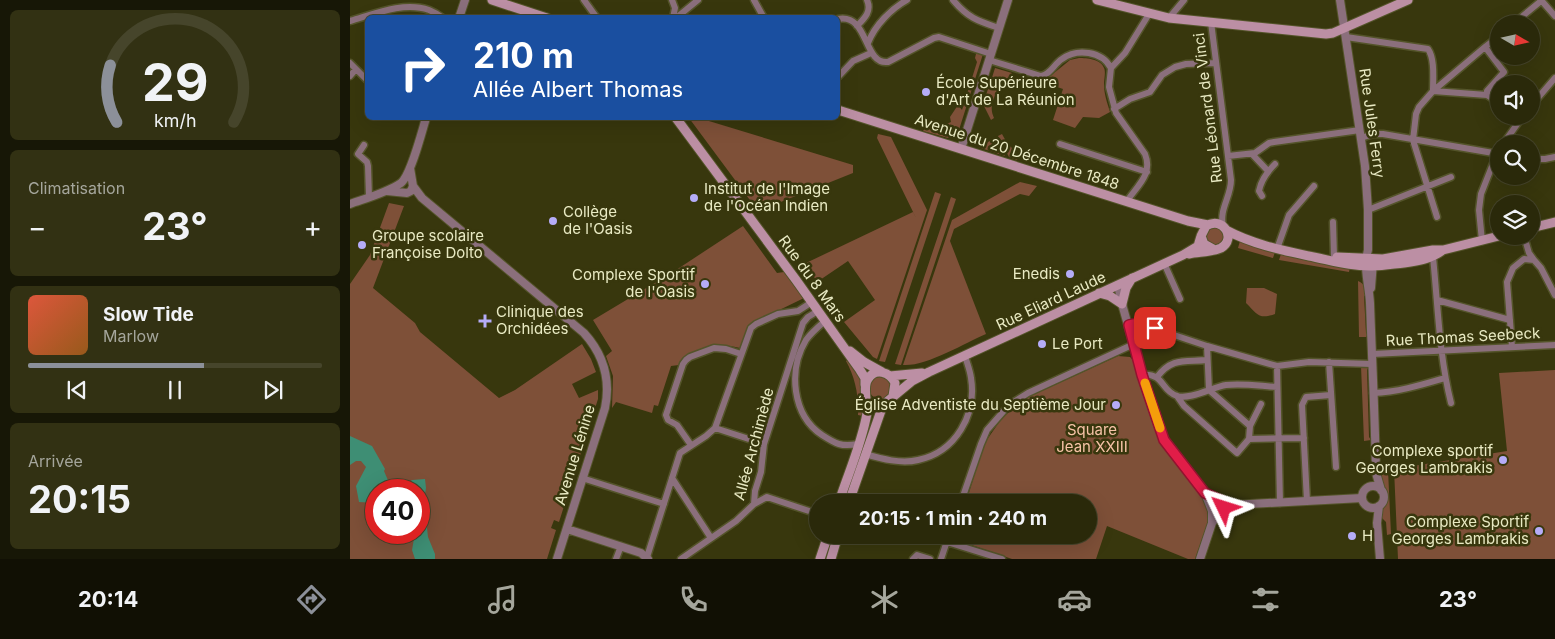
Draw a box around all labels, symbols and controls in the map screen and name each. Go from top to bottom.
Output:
north arrow [1490,15,1540,65]
map controls [1490,15,1540,245]
street label: Rue Léonard de Vinci [1189,32,1226,184]
text: 210 m [473,34,574,76]
icon: right [390,35,455,100]
text: 29 [142,51,208,114]
street label: Rue Jules Ferry [1355,67,1390,180]
place label: École Supérieure d'Art de La Réunion [936,73,1075,109]
button: sound [1490,75,1540,125]
text: Allée Albert Thomas [473,76,683,102]
marker: École Supérieure d'Art de La Réunion [920,86,932,98]
street label: Avenue du 20 Décembre 1848 [912,109,1122,194]
text: km/h [154,110,196,131]
button: search [1490,135,1540,185]
text: Climatisation [28,178,125,198]
place label: Institut de l'Image de l'Océan Indien [704,179,830,215]
marker: Institut de l'Image de l'Océan Indien [688,192,700,204]
button: layers [1490,195,1540,245]
place label: Collège de l'Oasis [563,202,633,238]
text: 23° [142,203,208,249]
text: − [28,210,47,244]
text: + [303,210,322,244]
marker: Collège de l'Oasis [547,215,559,227]
place label: Groupe scolaire Françoise Dolto [372,226,484,262]
street label: Rue du 8 Mars [775,232,850,326]
marker: Groupe scolaire Françoise Dolto [356,239,368,251]
place label: Enedis [1013,264,1060,283]
place label: Complexe Sportif de l'Oasis [572,265,695,301]
street label: Rue Eliard Laude [993,267,1109,334]
marker: Enedis [1064,268,1076,280]
marker: Complexe Sportif de l'Oasis [699,278,711,290]
place label: Clinique des Orchidées [496,302,584,338]
text: Slow Tide [103,303,194,326]
pin [1134,307,1176,349]
marker: Clinique des Orchidées [478,314,492,328]
icon: arrive [1141,314,1169,342]
street label: Rue Thomas Seebeck [1385,323,1541,350]
text: Marlow [103,326,159,346]
place label: Le Port [1052,334,1103,353]
marker: Le Port [1036,338,1048,350]
icon: previous [63,376,91,404]
icon: pause [161,376,189,404]
icon: next [259,376,287,404]
street label: Allée Archimède [729,385,778,502]
place label: Église Adventiste du Septième Jour [855,395,1106,414]
marker: Église Adventiste du Septième Jour [1110,399,1122,411]
street label: Avenue Lénine [550,402,599,507]
park label: Square Jean XXIII [1056,420,1128,456]
place label: Complexe sportif Georges Lambrakis [1356,441,1493,477]
text: Arrivée [28,451,83,471]
marker: Complexe sportif Georges Lambrakis [1497,454,1509,466]
text: 20:15 [28,476,131,522]
speed limit sign: 40 [365,479,430,544]
position arrow [1197,481,1249,533]
text: 20:15 · 1 min · 240 m [859,507,1047,530]
place label: Complexe Sportif Georges Lambrakis [1392,512,1529,548]
marker: Complexe Sportif Georges Lambrakis [1533,525,1545,537]
place label: H [1362,526,1373,545]
marker: H [1346,530,1358,542]
icon: directions [294,582,329,617]
icon: music [485,582,520,617]
icon: phone [676,582,711,617]
icon: climate [867,582,902,617]
icon: car [1057,582,1092,617]
icon: filters [1248,582,1283,617]
text: 20:14 [78,586,138,612]
text: 23° [1439,586,1477,612]

